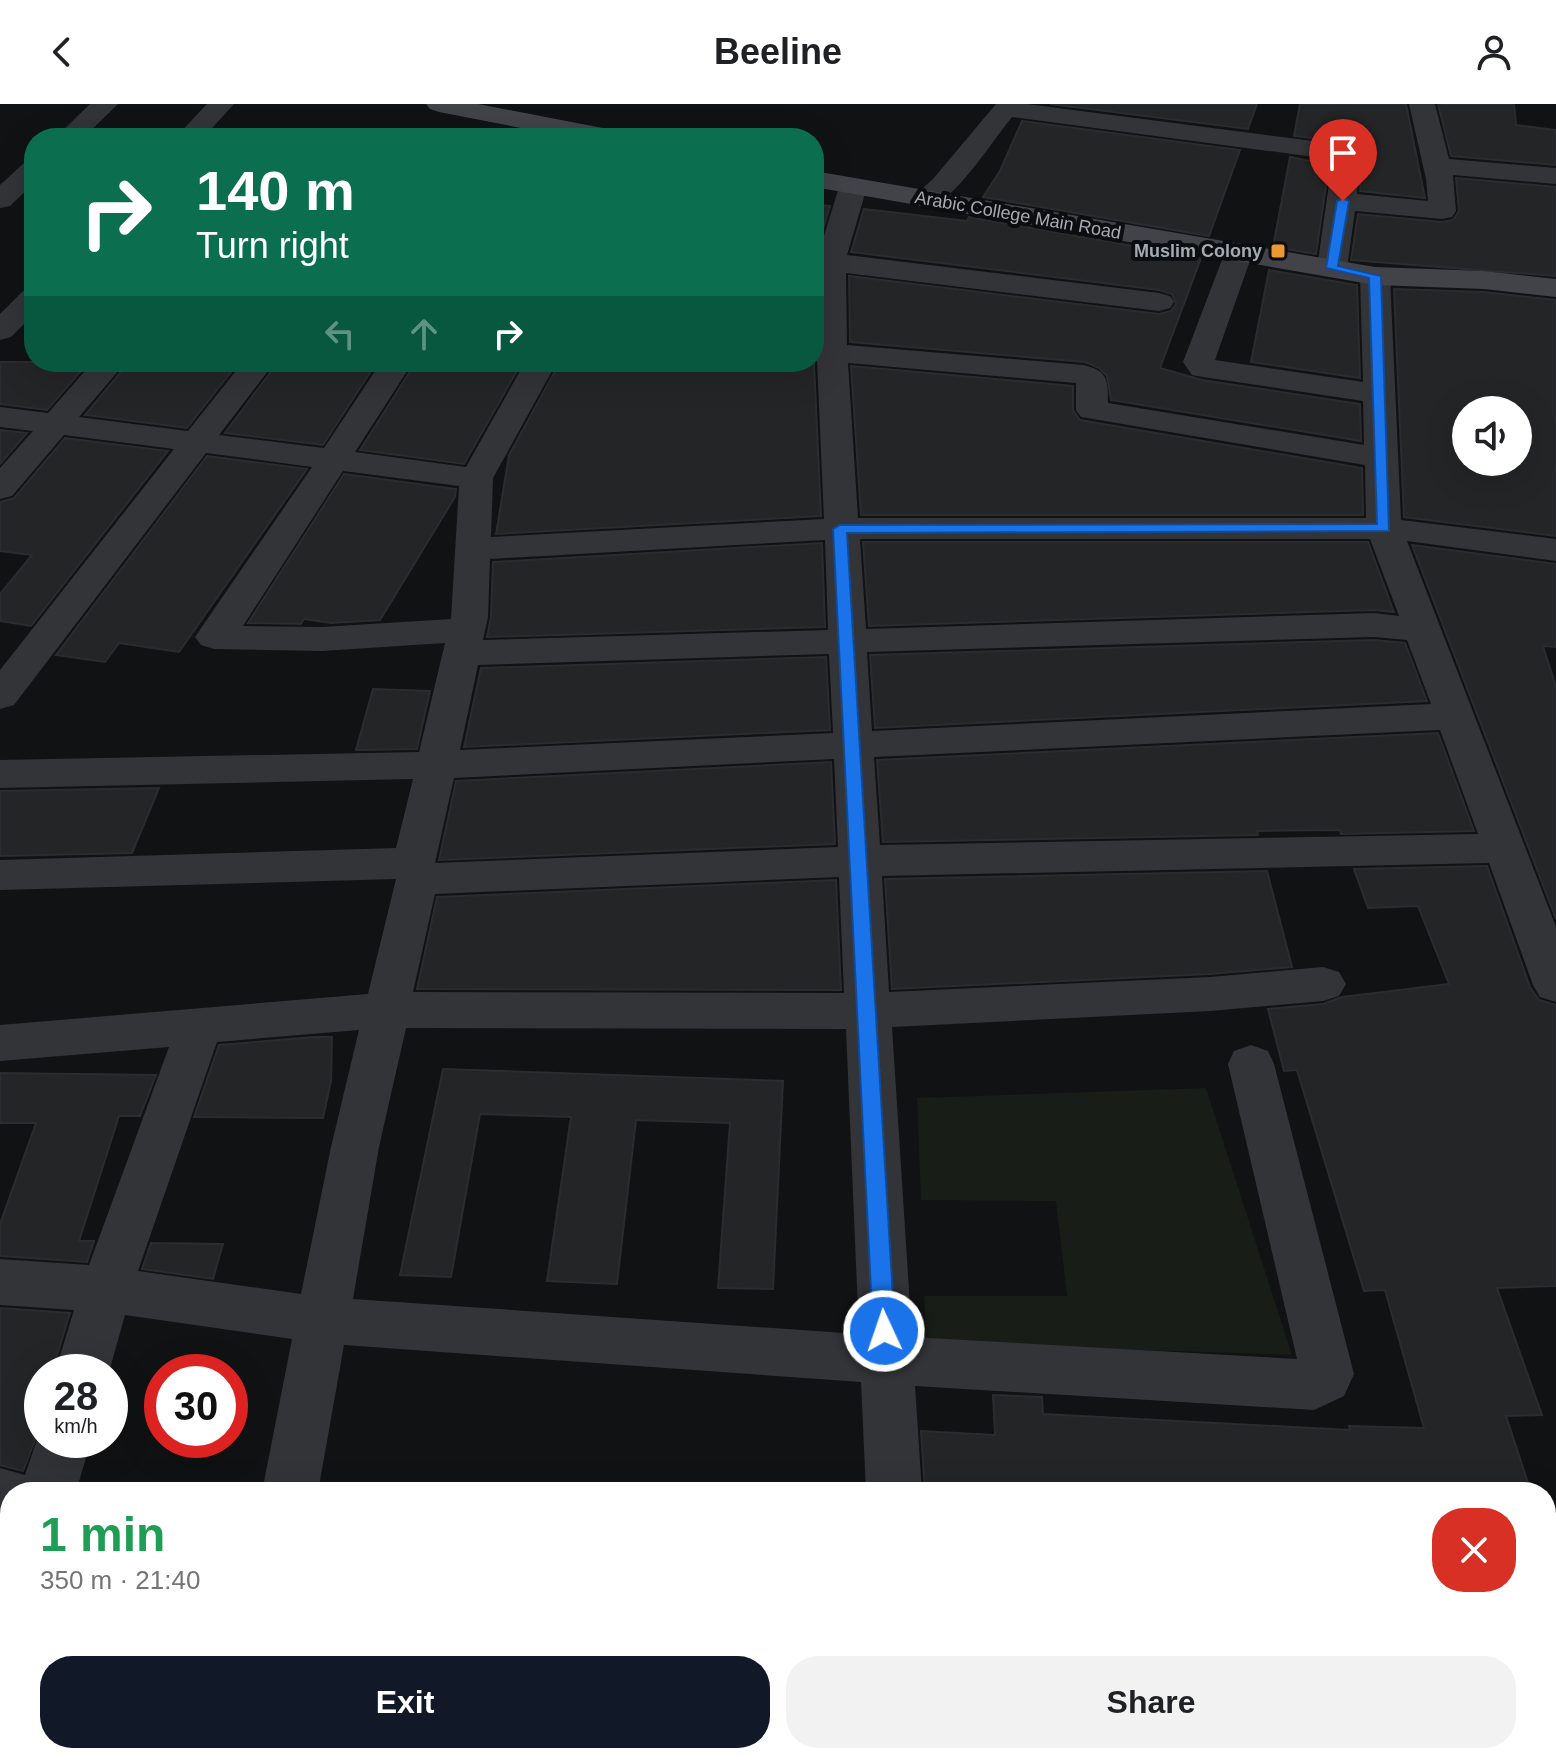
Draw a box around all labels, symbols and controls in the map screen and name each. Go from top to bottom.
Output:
icon: back [40,30,84,74]
icon: person [1472,30,1516,74]
text: Beeline [714,31,842,72]
pin [1309,119,1377,201]
icon: arrive [1321,131,1365,175]
text: 140 m [196,159,355,222]
icon: right [64,160,168,264]
street label: Arabic College Main Road [913,187,1123,243]
text: Turn right [196,225,349,266]
place label: Muslim Colony [1134,241,1262,261]
marker: Muslim Colony [1269,242,1287,260]
icon: left [318,312,362,356]
icon: ahead [402,312,446,356]
icon: right [486,312,530,356]
map controls [1452,396,1532,476]
button: sound [1452,396,1532,476]
position arrow [842,1289,926,1373]
speed limit sign: 30 [144,1354,248,1458]
text: 28 [54,1374,98,1418]
text: km/h [54,1415,98,1437]
text: 1 min [40,1508,165,1561]
button: close [1432,1508,1516,1592]
text: 350 m · 21:40 [40,1565,200,1595]
button: Exit [40,1656,770,1748]
button: Share [786,1656,1516,1748]

